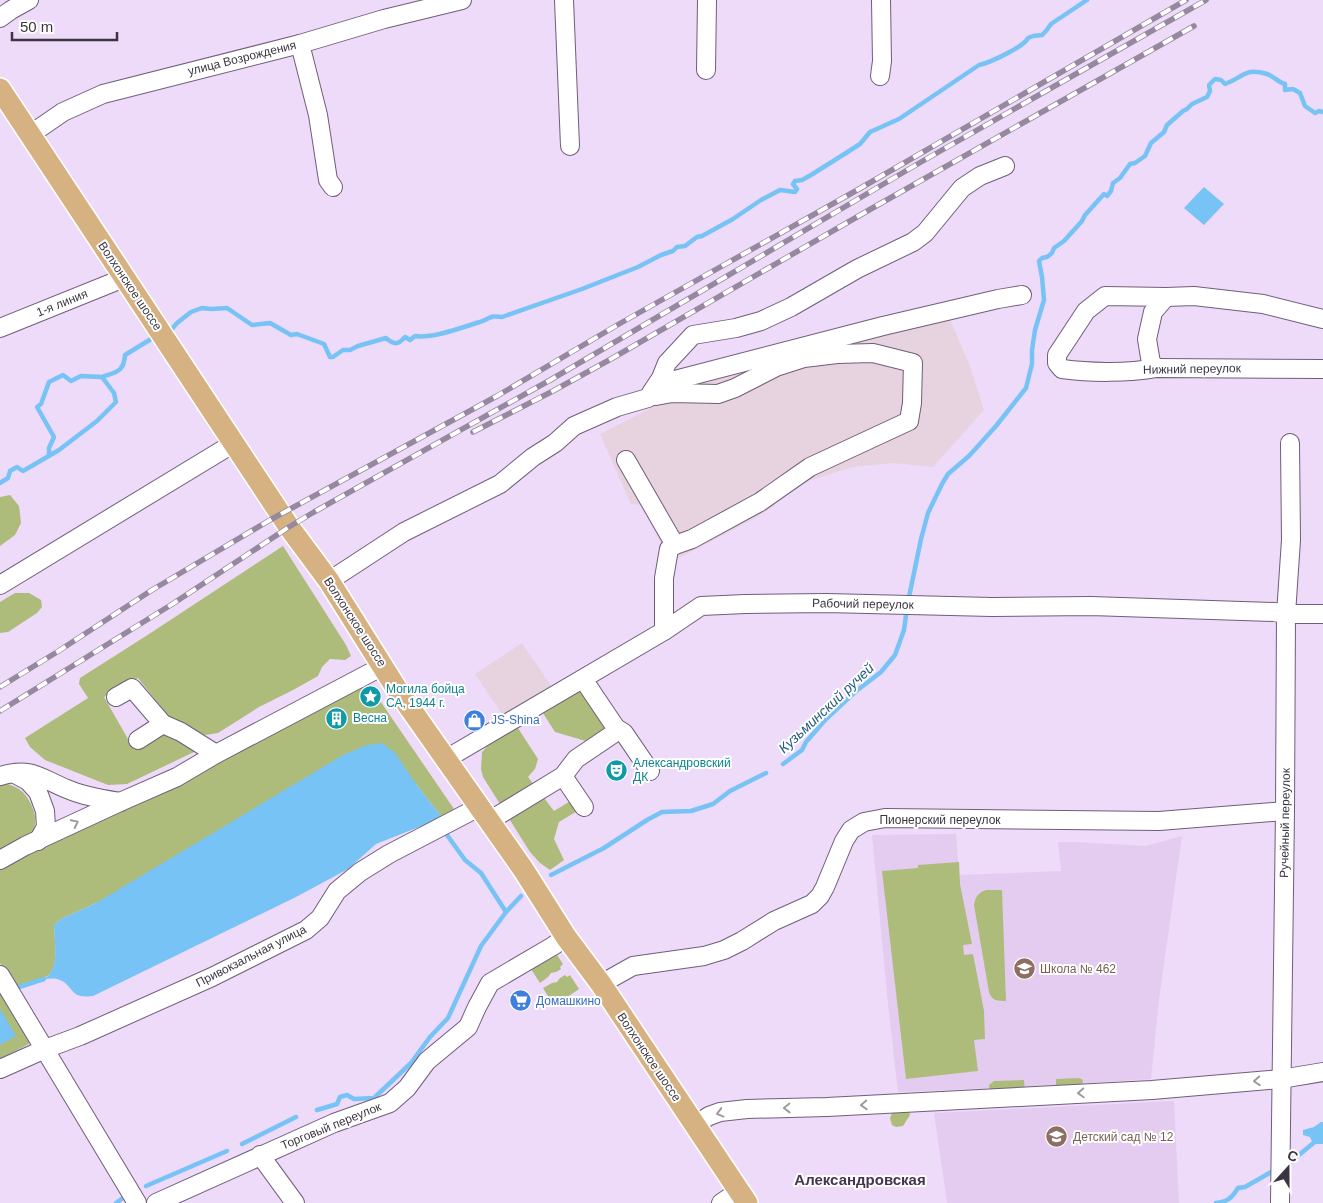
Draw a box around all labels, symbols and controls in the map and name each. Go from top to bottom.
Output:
scale bar [12,10,118,42]
text: 50 m [20,18,53,35]
street label: улица Возрождения [186,38,298,78]
street label: Волхонское шоссе [95,239,165,333]
street label: 1-я линия [34,286,90,320]
street label: Нижний переулок [1143,361,1242,377]
street label: Волхонское шоссе [321,575,389,670]
street label: Рабочий переулок [812,596,915,612]
water label: Кузьминский ручей [775,660,877,756]
place label: Могила бойца СА, 1944 г. [386,682,465,710]
place icon: Могила бойца СА, 1944 г. [358,684,382,708]
building icon: Весна [325,706,349,730]
shop icon: JS-Shina [463,708,487,732]
place label: Весна [353,711,387,725]
place label: JS-Shina [491,713,540,727]
place label: Александровский ДК [633,756,731,784]
theatre icon: Александровский ДК [605,758,629,782]
street label: Ручейный переулок [1277,767,1293,878]
street label: Пионерский переулок [879,813,1001,827]
one-way arrow [70,819,79,830]
street label: Привокзальная улица [194,922,309,990]
school or university icon: Школа № 462 [1012,957,1036,981]
place label: Школа № 462 [1040,962,1116,976]
supermarket icon: Домашкино [508,989,532,1013]
place label: Домашкино [536,994,601,1008]
street label: Волхонское шоссе [614,1010,684,1104]
one-way arrow [1253,1076,1261,1087]
one-way arrow [1077,1088,1085,1099]
street label: Торговый переулок [279,1099,384,1152]
one-way arrow [860,1099,868,1110]
one-way arrow [783,1103,790,1113]
one-way arrow [716,1108,724,1118]
school or university icon: Детский сад № 12 [1045,1125,1069,1149]
place label: Детский сад № 12 [1073,1130,1174,1144]
north arrow [1263,1143,1313,1193]
text: С [1285,1147,1300,1165]
district label: Александровская [794,1171,926,1188]

